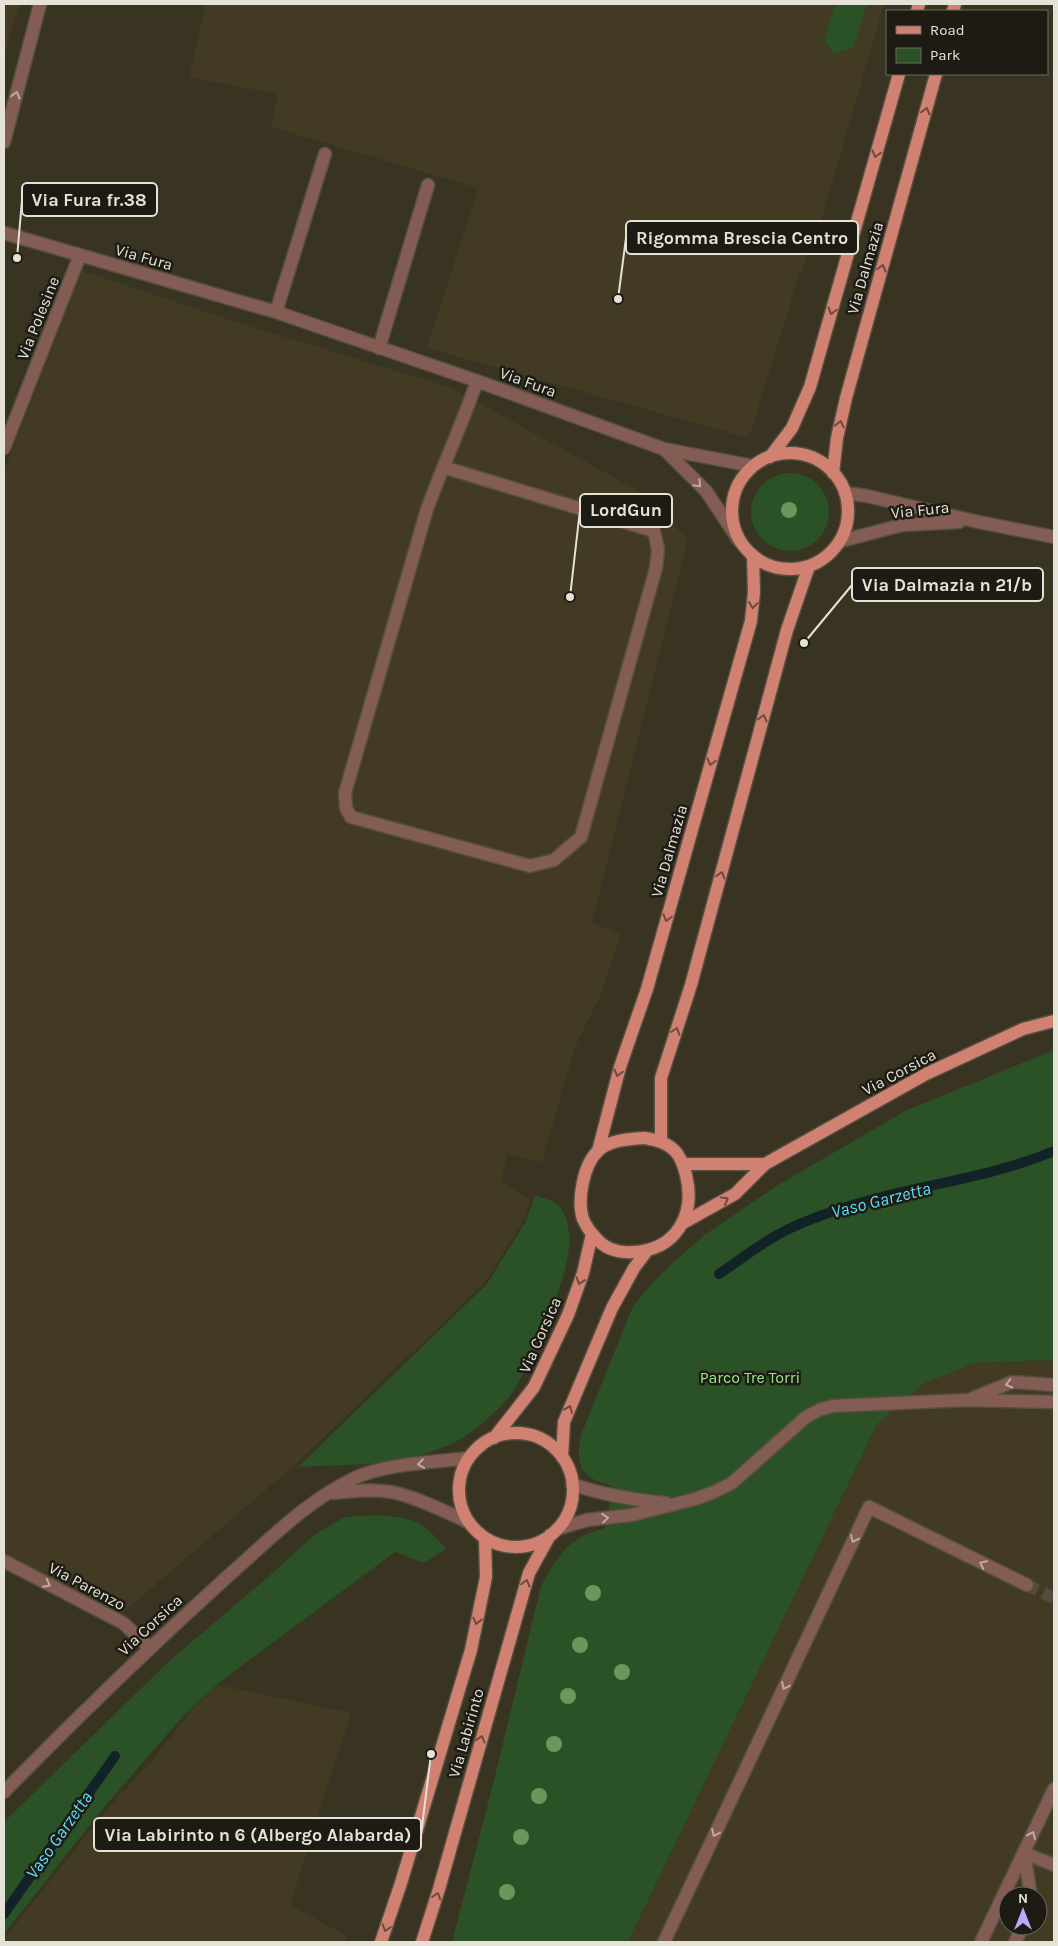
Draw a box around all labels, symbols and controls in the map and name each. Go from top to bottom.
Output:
legend [886,10,1048,75]
text: Road [930,21,965,39]
text: Park [930,46,960,64]
one-way arrow [10,90,21,99]
one-way arrow [920,107,930,116]
one-way arrow [872,150,882,158]
callout: Via Fura fr.38 [22,183,157,216]
text: Via Fura fr.38 [31,189,147,211]
street label: Via Dalmazia [843,220,887,316]
callout: Rigomma Brescia Centro [626,221,858,254]
text: Rigomma Brescia Centro [636,227,848,249]
street label: Via Fura [113,240,175,274]
one-way arrow [876,263,887,272]
street label: Via Polesine [13,274,63,362]
one-way arrow [827,306,838,315]
street label: Via Fura [497,363,559,401]
one-way arrow [834,420,845,429]
one-way arrow [692,478,701,487]
callout: LordGun [580,494,672,527]
street label: Via Fura [890,497,950,523]
text: LordGun [590,499,662,521]
callout: Via Dalmazia n 21/b [852,568,1043,601]
text: Via Dalmazia n 21/b [862,574,1032,596]
one-way arrow [748,601,759,609]
one-way arrow [758,715,768,723]
one-way arrow [706,757,717,766]
street label: Via Dalmazia [647,803,691,899]
one-way arrow [715,871,726,880]
one-way arrow [662,913,672,921]
one-way arrow [671,1028,681,1036]
street label: Via Corsica [859,1045,939,1099]
one-way arrow [614,1068,624,1077]
water label: Vaso Garzetta [829,1177,933,1223]
one-way arrow [720,1196,729,1206]
one-way arrow [576,1276,586,1285]
street label: Via Corsica [515,1294,565,1376]
park label: Parco Tre Torri [700,1368,800,1387]
one-way arrow [1005,1378,1014,1389]
one-way arrow [563,1405,573,1414]
one-way arrow [416,1458,424,1469]
one-way arrow [601,1513,609,1524]
one-way arrow [850,1534,860,1543]
street label: Via Parenzo [45,1558,129,1614]
one-way arrow [979,1559,988,1570]
one-way arrow [42,1578,51,1588]
one-way arrow [521,1580,531,1588]
street label: Via Corsica [114,1590,186,1660]
one-way arrow [473,1617,483,1625]
one-way arrow [780,1681,791,1690]
street label: Via Labirinto [444,1686,488,1780]
one-way arrow [476,1736,486,1744]
water label: Vaso Garzetta [21,1787,97,1883]
callout: Via Labirinto n 6 (Albergo Alabarda) [94,1818,421,1851]
text: Via Labirinto n 6 (Albergo Alabarda) [105,1824,411,1846]
one-way arrow [711,1828,721,1837]
one-way arrow [1026,1831,1036,1840]
north arrow [998,1886,1048,1936]
text: N [1018,1890,1028,1907]
one-way arrow [432,1892,442,1901]
one-way arrow [382,1923,392,1931]

